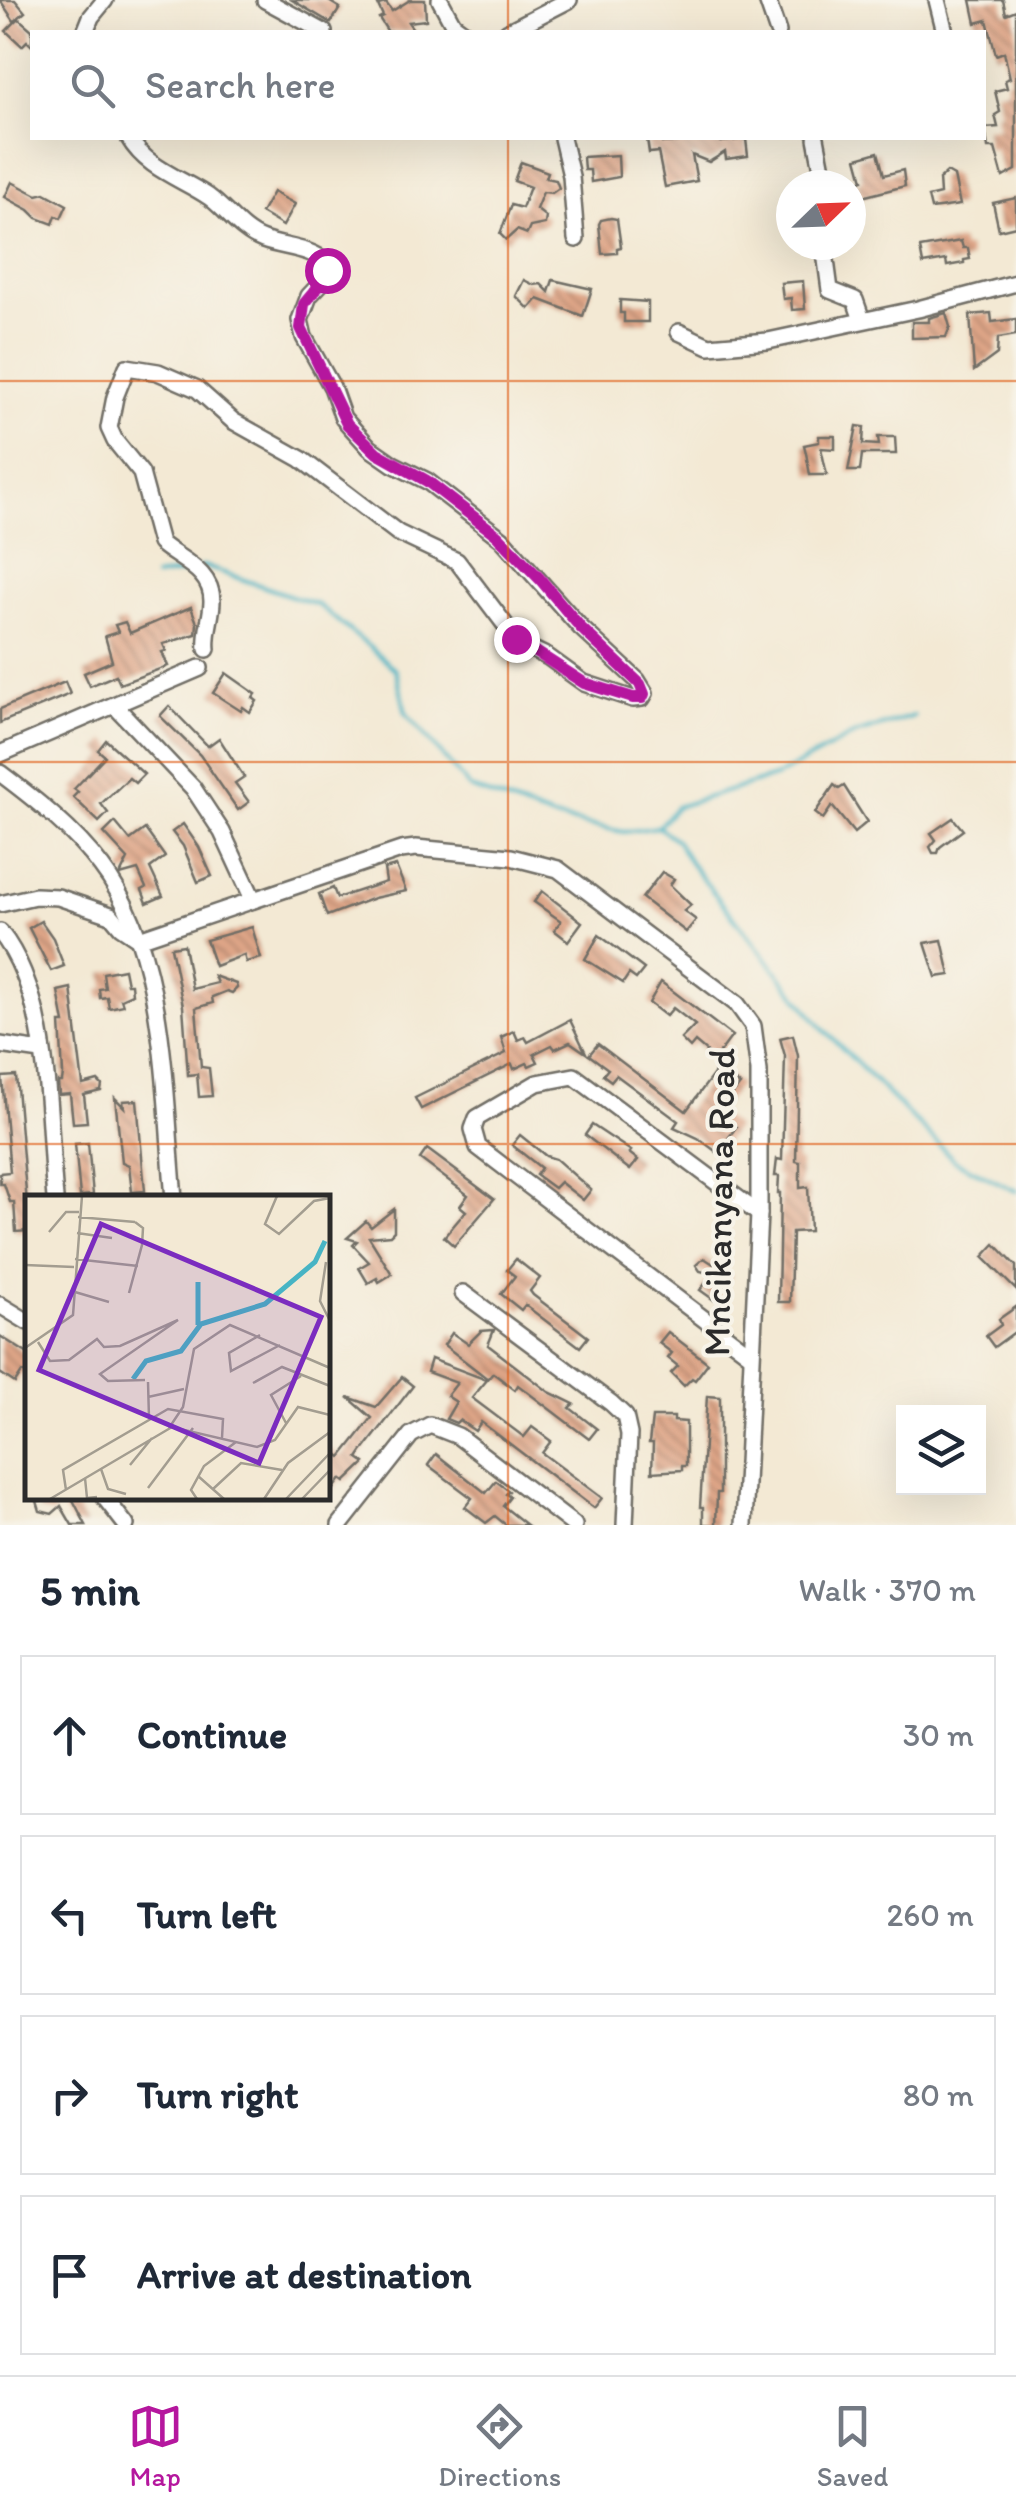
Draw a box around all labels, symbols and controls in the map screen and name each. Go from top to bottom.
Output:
search box [30,30,986,140]
icon: search [65,58,120,113]
text: Search here [145,62,336,108]
north arrow [776,170,866,260]
route start [305,248,351,294]
route end [494,617,540,663]
street label: Mncikanyana Road [693,1047,745,1357]
inset map [25,1195,330,1500]
map controls [896,1405,986,1495]
button: layers [896,1405,986,1495]
text: 5 min [40,1565,140,1616]
text: Walk · 370 m [799,1571,976,1609]
icon: ahead [42,1708,97,1763]
text: Continue [137,1712,287,1758]
text: 30 m [903,1716,974,1754]
icon: left [42,1888,97,1943]
text: Turn left [137,1892,277,1938]
text: 260 m [886,1896,974,1934]
icon: right [42,2068,97,2123]
text: Turn right [137,2072,299,2118]
text: 80 m [903,2076,974,2114]
icon: arrive [42,2248,97,2303]
text: Arrive at destination [137,2252,472,2298]
tab: Map [128,2399,183,2493]
tab: Directions [438,2399,561,2493]
tab: Saved [817,2399,888,2493]

